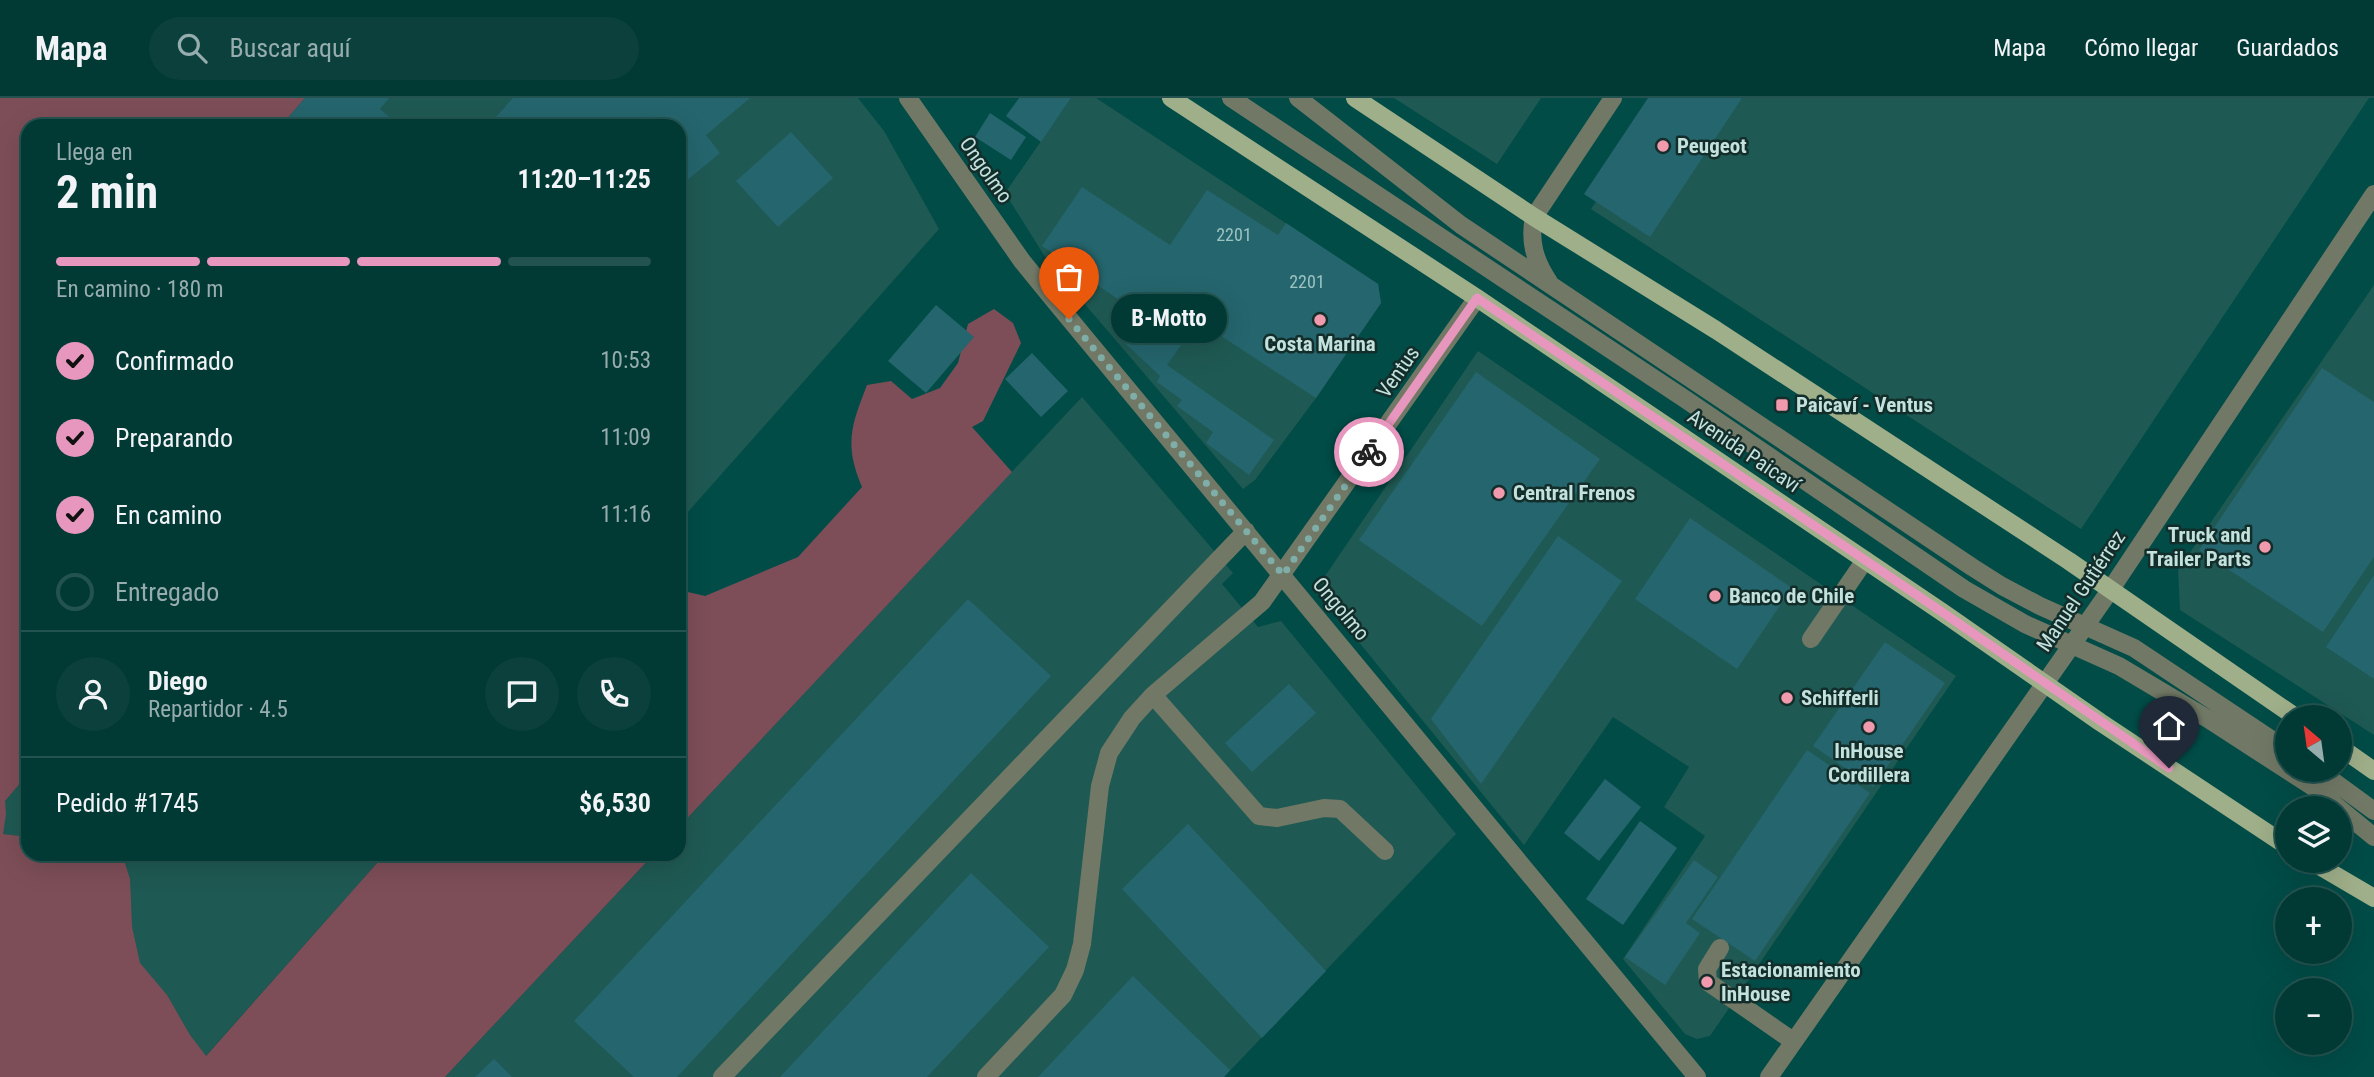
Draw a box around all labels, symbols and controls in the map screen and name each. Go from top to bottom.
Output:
search box [149,17,639,80]
text: Mapa [35,29,107,68]
icon: search [173,29,211,67]
text: Buscar aquí [229,33,351,63]
text: Mapa [1993,34,2046,62]
text: Cómo llegar [2084,34,2198,62]
text: Guardados [2236,34,2339,62]
street label: Ongolmo [955,132,1017,208]
place label: Peugeot [1677,134,1747,158]
marker: Peugeot [1655,138,1671,154]
text: Llega en [56,139,133,166]
text: 11:20–11:25 [517,164,651,194]
text: 2 min [56,165,158,219]
house number: 2201 [1216,224,1252,245]
pin [1039,247,1099,319]
icon: bag [1050,258,1088,296]
house number: 2201 [1289,271,1325,292]
text: En camino · 180 m [56,276,224,303]
callout: B-Motto [1111,294,1226,344]
text: B-Motto [1131,305,1207,332]
marker: Costa Marina [1312,312,1328,328]
place label: Costa Marina [1264,332,1376,356]
icon: check [56,342,94,380]
street label: Ventus [1372,342,1424,402]
text: Confirmado [115,346,234,376]
text: 10:53 [600,347,651,374]
place label: Paicaví - Ventus [1796,393,1933,417]
marker: Paicaví - Ventus [1774,397,1790,413]
street label: Avenida Paicaví [1683,405,1806,498]
courier [1334,417,1404,487]
icon: check [56,419,94,457]
text: Preparando [115,423,233,453]
text: 11:09 [600,424,651,451]
icon: bike [1350,433,1388,471]
place label: Central Frenos [1513,481,1635,505]
marker: Central Frenos [1491,485,1507,501]
icon: check [56,496,94,534]
text: En camino [115,500,222,530]
text: 11:16 [600,501,651,528]
place label: Truck and Trailer Parts [2146,523,2251,571]
street label: Manuel Gutiérrez [2032,526,2130,656]
marker: Truck and Trailer Parts [2257,539,2273,555]
street label: Ongolmo [1308,573,1374,645]
text: Entregado [115,577,219,607]
place label: Banco de Chile [1729,584,1854,608]
marker: Banco de Chile [1707,588,1723,604]
button: person [56,657,130,731]
button: chat [485,657,559,731]
button: phone [577,657,651,731]
text: Diego [148,666,208,696]
place label: Schifferli [1801,686,1879,710]
marker: Schifferli [1779,690,1795,706]
text: Repartidor · 4.5 [148,696,288,723]
pin [2139,696,2199,768]
north arrow [2275,705,2352,782]
map controls [2275,705,2352,1055]
icon: home [2150,707,2188,745]
marker: InHouse Cordillera [1861,719,1877,735]
place label: InHouse Cordillera [1828,739,1910,787]
text: Pedido #1745 [56,788,199,818]
text: $6,530 [579,788,651,818]
button: layers [2275,796,2352,873]
button: + [2275,887,2352,964]
place label: Estacionamiento InHouse [1721,958,1861,1006]
marker: Estacionamiento InHouse [1699,974,1715,990]
button: − [2275,978,2352,1055]

